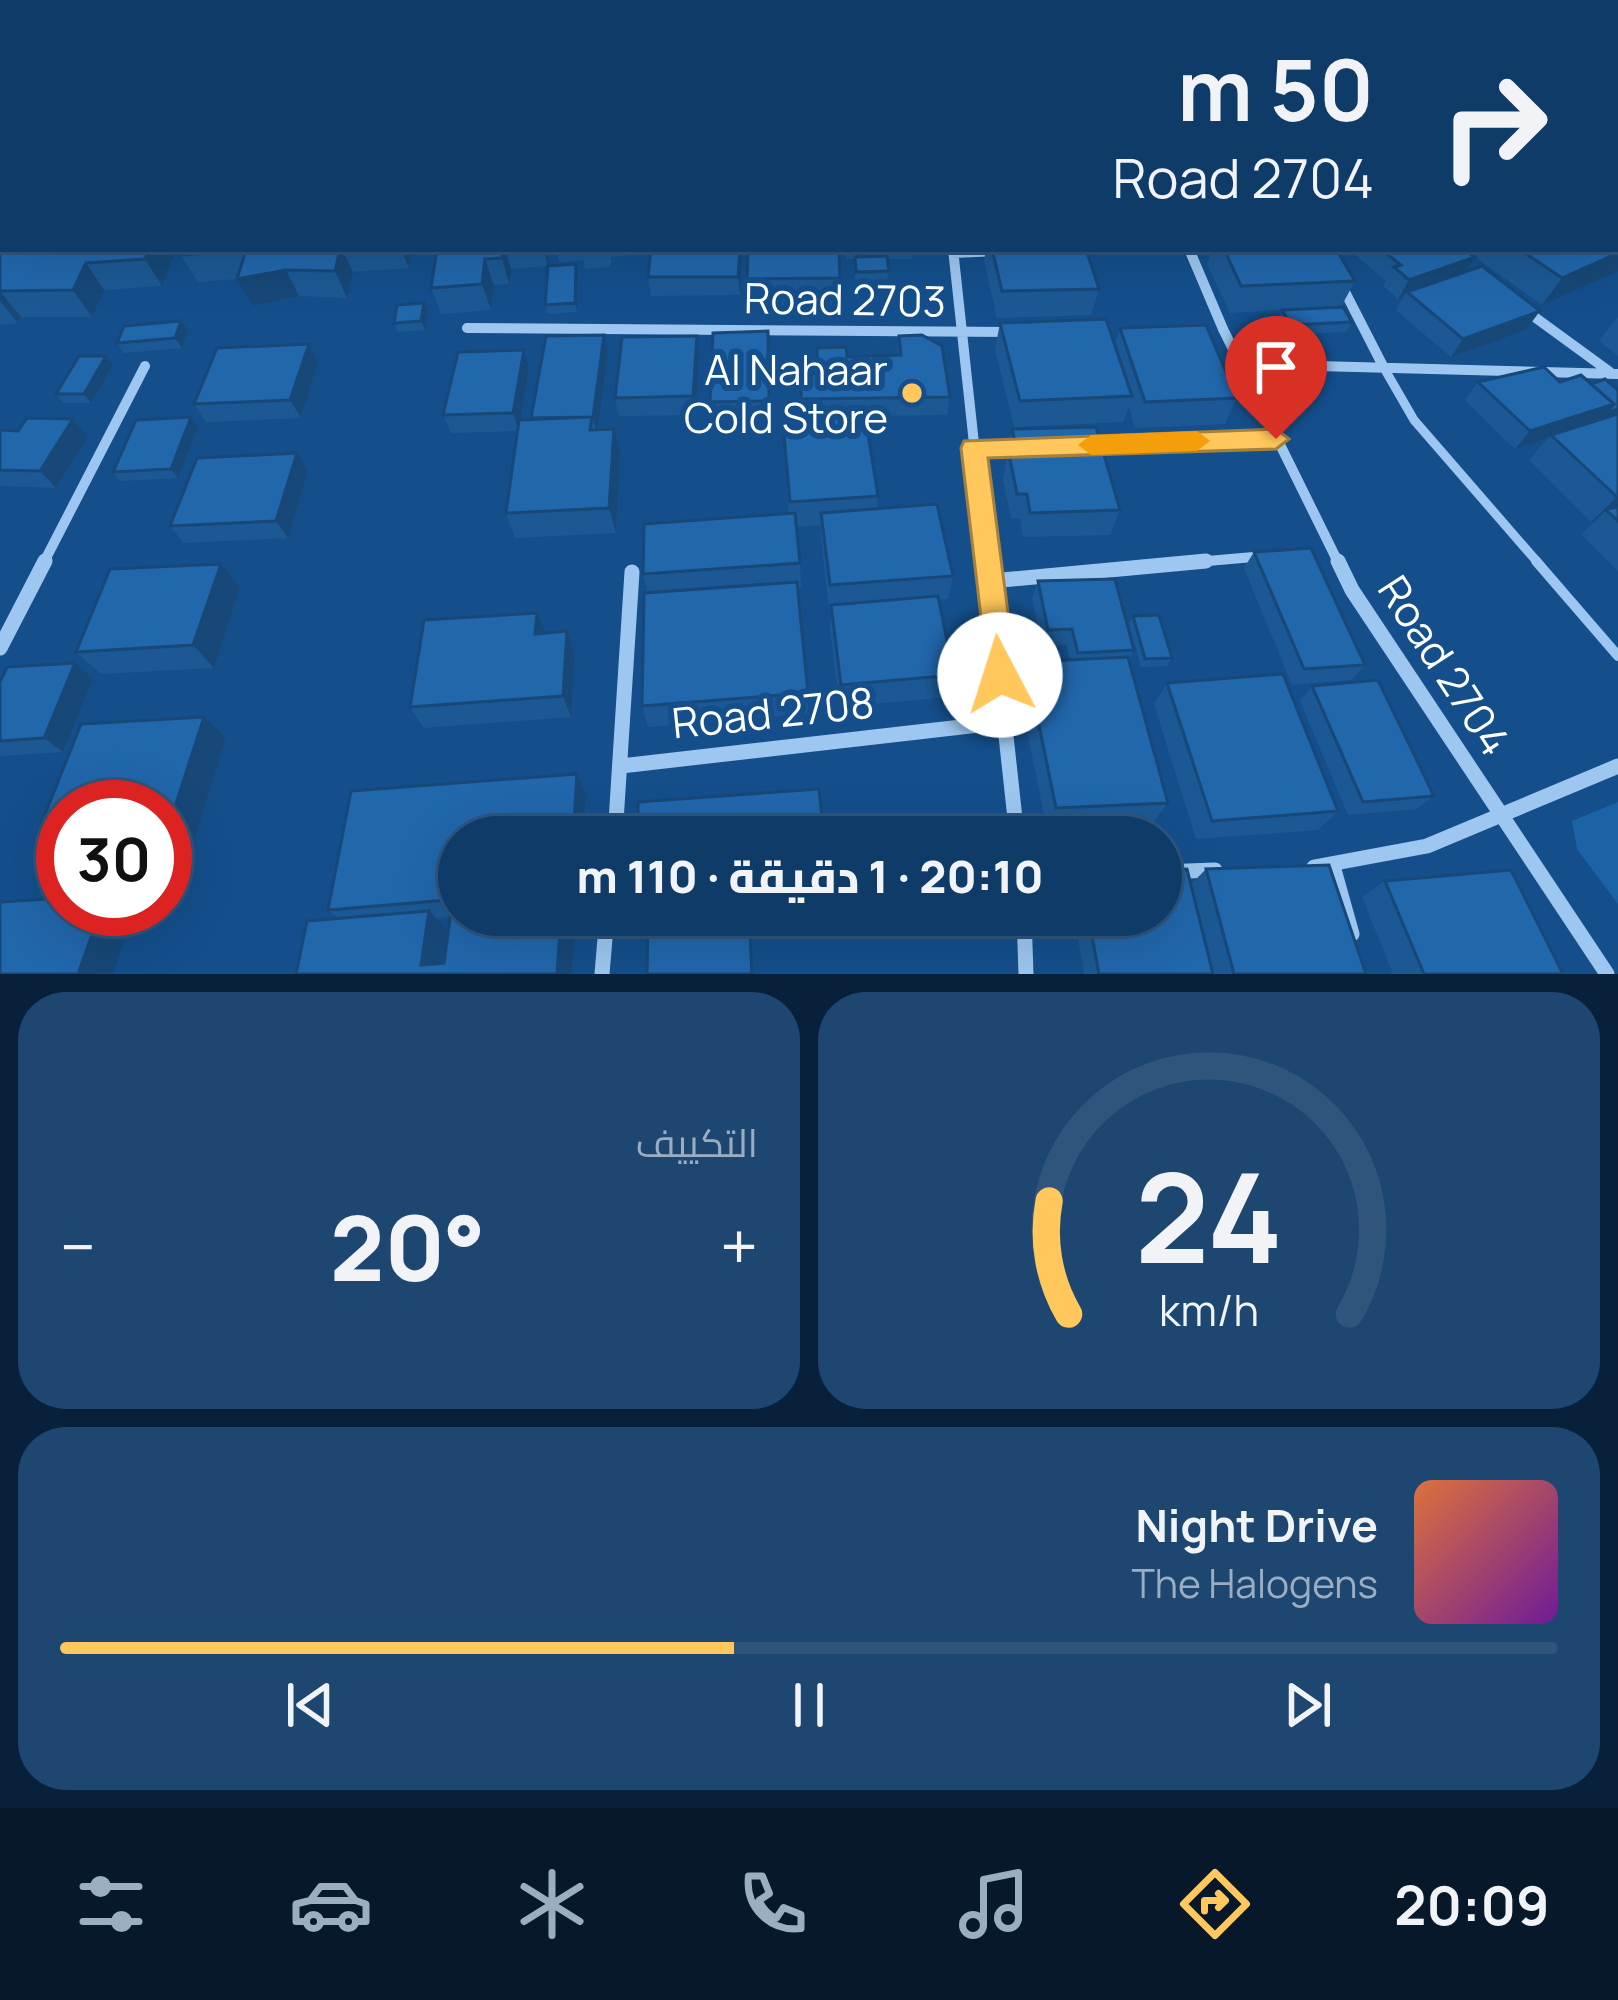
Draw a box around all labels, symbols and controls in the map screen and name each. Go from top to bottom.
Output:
text: 50 m [1177,31,1374,146]
icon: right [1416,48,1572,204]
text: Road 2704 [1113,140,1374,214]
street label: Road 2703 [744,268,946,330]
pin [1225,316,1327,439]
icon: arrive [1243,334,1309,400]
place label: Al Nahaar Cold Store [684,340,888,446]
marker: Al Nahaar Cold Store [899,380,925,406]
street label: Road 2704 [1365,564,1525,766]
position arrow [937,612,1063,738]
street label: Road 2708 [669,673,877,751]
speed limit sign: 30 [36,780,192,936]
text: 20:10 · 1 دقيقة · 110 m [576,845,1044,907]
text: التكييف [636,1115,758,1169]
text: 24 [1135,1130,1283,1300]
text: 20° [330,1185,486,1308]
text: − [60,1201,96,1291]
text: + [720,1201,758,1291]
text: km/h [1159,1279,1259,1338]
text: Night Drive [1136,1494,1378,1556]
text: The Halogens [1132,1556,1378,1610]
icon: previous [277,1672,343,1738]
icon: pause [776,1672,842,1738]
icon: next [1275,1672,1341,1738]
icon: filters [69,1862,153,1946]
icon: car [289,1862,373,1946]
icon: climate [510,1862,594,1946]
icon: phone [731,1862,815,1946]
icon: music [952,1862,1036,1946]
icon: directions [1173,1862,1257,1946]
text: 20:09 [1394,1867,1550,1941]

